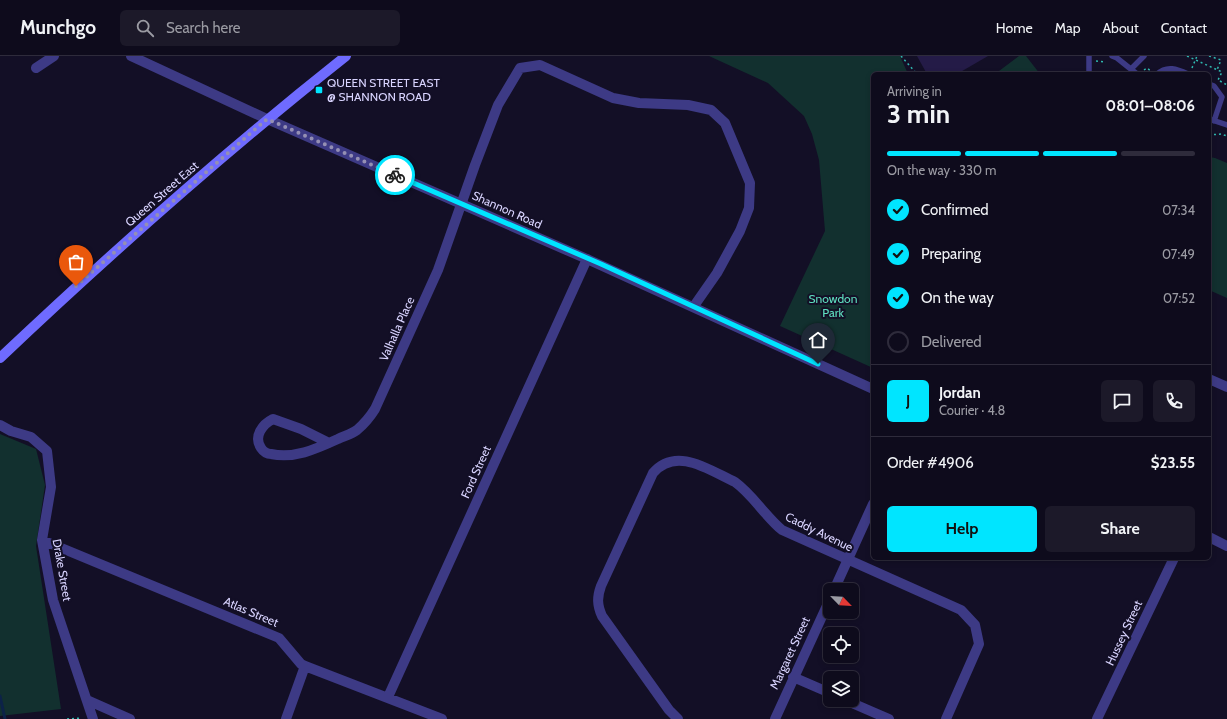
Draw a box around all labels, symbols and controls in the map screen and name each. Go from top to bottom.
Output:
search box [120,10,400,46]
text: Munchgo [20,16,96,39]
icon: search [134,17,156,39]
text: Search here [166,19,241,37]
text: Home [996,19,1033,37]
text: Map [1055,19,1080,37]
text: About [1102,19,1139,37]
text: Contact [1161,19,1207,37]
place label: QUEEN STREET EAST @ SHANNON ROAD [327,75,440,104]
text: Arriving in [887,83,942,99]
marker: QUEEN STREET EAST @ SHANNON ROAD [314,85,324,95]
text: 08:01–08:06 [1106,97,1195,115]
text: 3 min [887,98,950,130]
courier [375,155,415,195]
street label: Queen Street East [122,158,201,230]
text: On the way · 330 m [887,162,996,178]
icon: bike [384,164,406,186]
street label: Shannon Road [470,188,544,232]
icon: check [887,199,909,221]
text: Confirmed [921,201,989,219]
text: 07:34 [1162,202,1195,218]
icon: check [887,243,909,265]
pin [59,245,93,286]
text: Preparing [921,245,981,263]
text: 07:49 [1162,246,1195,262]
icon: bag [65,251,87,273]
icon: check [887,287,909,309]
text: On the way [921,289,994,307]
text: 07:52 [1163,290,1195,306]
park label: Snowdon Park [809,291,858,320]
street label: Valhalla Place [376,294,417,363]
pin [801,323,835,364]
icon: home [807,329,829,351]
text: Delivered [921,333,982,351]
button: chat [1101,380,1143,422]
button: phone [1153,380,1195,422]
text: Jordan [939,384,981,402]
text: J [906,392,910,410]
text: Courier · 4.8 [939,402,1005,418]
street label: Ford Street [457,443,494,501]
text: Order #4906 [887,454,974,472]
text: $23.55 [1151,454,1195,472]
button: Help [887,506,1037,552]
button: Share [1045,506,1195,552]
street label: Caddy Avenue [783,509,855,554]
street label: Drake Street [50,538,75,602]
north arrow [823,583,859,619]
map controls [823,583,859,707]
street label: Atlas Street [221,593,281,630]
street label: Hussey Street [1102,598,1145,668]
street label: Margaret Street [766,614,813,691]
button: locate [823,627,859,663]
button: layers [823,671,859,707]

